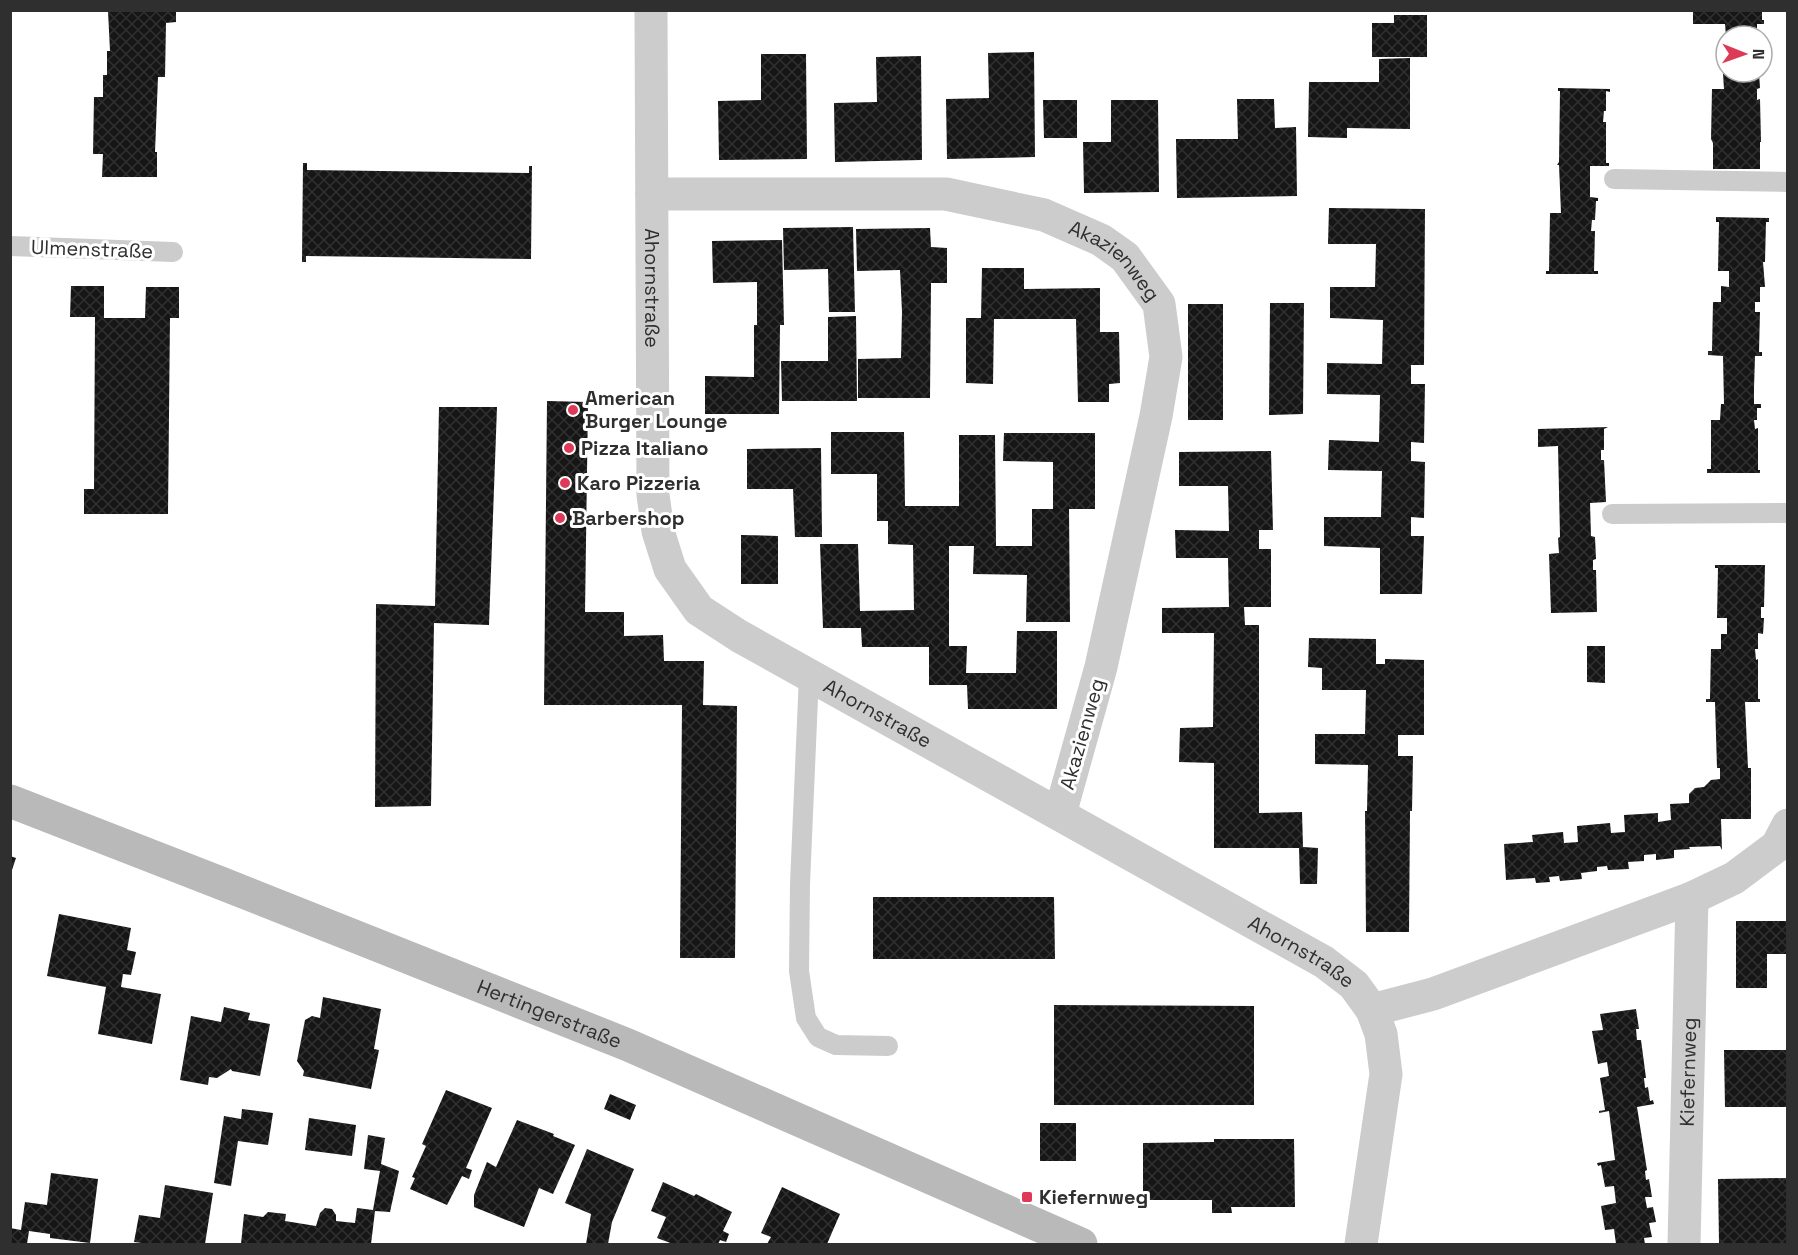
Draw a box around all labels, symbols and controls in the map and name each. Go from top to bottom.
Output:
north arrow [1714,24,1774,84]
text: N [1748,49,1769,60]
street label: Akazienweg [1065,215,1166,306]
street label: Ahornstraße [639,228,665,348]
street label: Ulmenstraße [31,234,153,264]
place label: American Burger Lounge [585,385,727,434]
marker: American Burger Lounge [566,403,580,417]
place label: Pizza Italiano [581,435,708,461]
marker: Pizza Italiano [562,441,576,455]
place label: Karo Pizzeria [577,470,701,496]
marker: Karo Pizzeria [558,476,572,490]
place label: Barbershop [572,505,685,531]
marker: Barbershop [553,511,567,525]
street label: Ahornstraße [819,673,936,754]
street label: Akazienweg [1054,675,1110,793]
street label: Ahornstraße [1244,909,1360,994]
street label: Hertingerstraße [473,973,626,1054]
street label: Kiefernweg [1674,1017,1702,1127]
place label: Kiefernweg [1039,1184,1148,1210]
marker: Kiefernweg [1020,1190,1034,1204]

